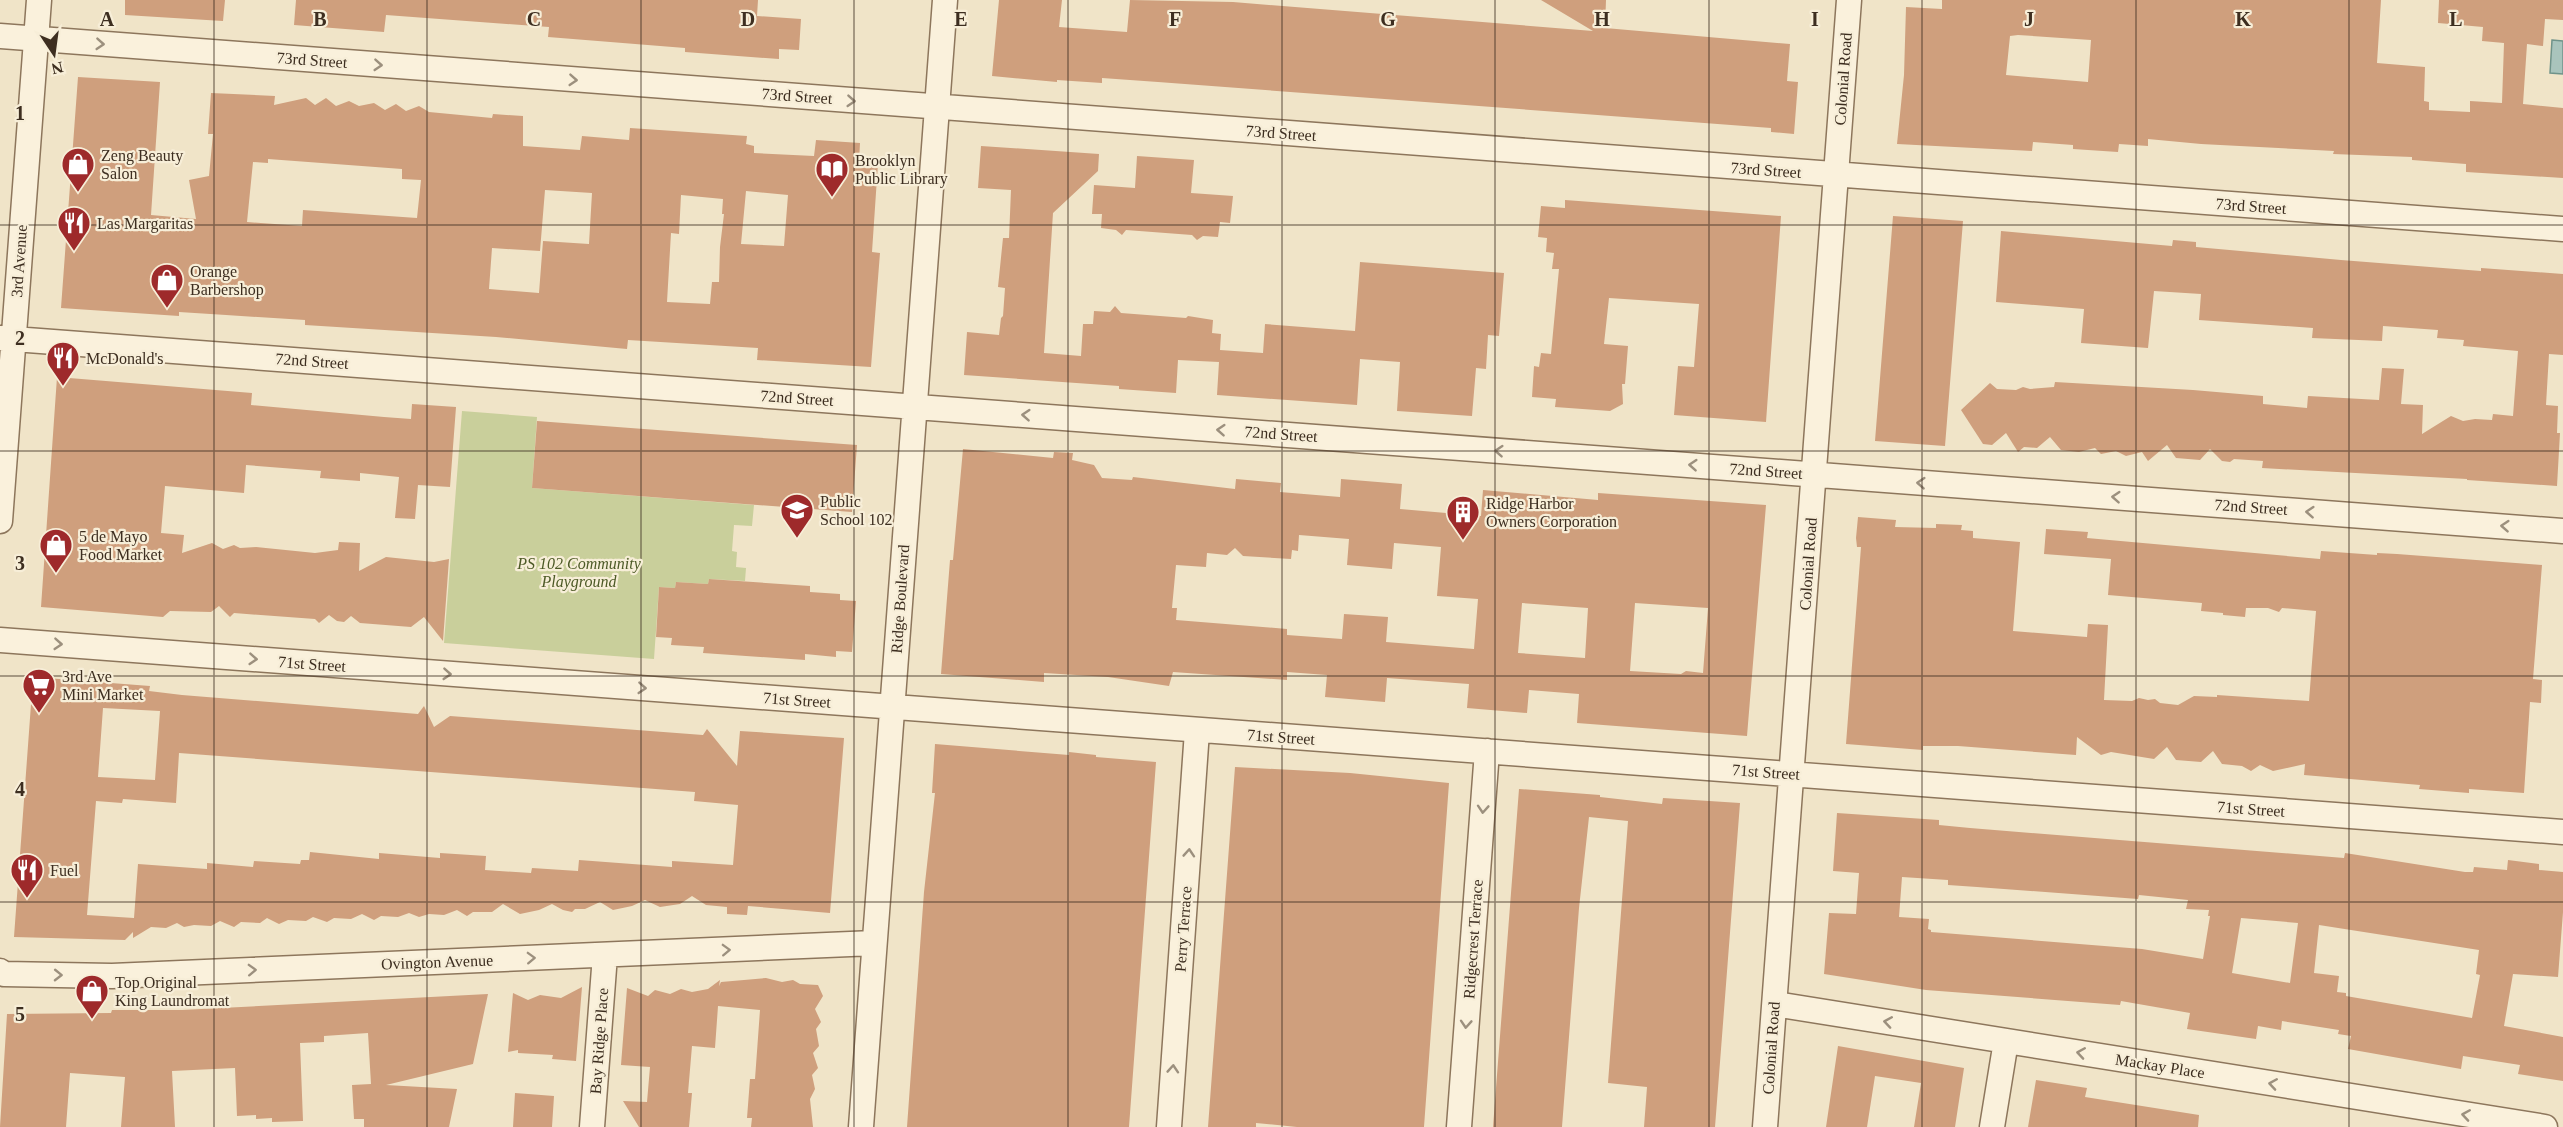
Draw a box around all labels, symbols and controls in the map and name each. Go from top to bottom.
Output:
text: A [100,8,115,30]
text: B [313,8,327,30]
text: C [527,8,541,30]
text: D [741,8,755,30]
text: E [954,8,968,30]
text: F [1169,8,1181,30]
text: G [1380,8,1396,30]
text: H [1594,8,1610,30]
text: I [1811,8,1819,30]
text: J [2024,8,2034,30]
text: K [2235,8,2251,30]
text: L [2449,8,2463,30]
north arrow [24,24,84,84]
street label: Colonial Road [1831,32,1855,126]
one-way arrow [96,37,105,50]
street label: 73rd Street [276,49,348,71]
one-way arrow [374,58,383,71]
text: N [49,59,65,78]
one-way arrow [568,73,577,86]
street label: 73rd Street [761,85,833,107]
one-way arrow [847,94,856,107]
text: 1 [15,102,25,124]
street label: 73rd Street [1245,122,1317,144]
shop icon: Zeng Beauty Salon [60,146,96,193]
place label: Zeng Beauty Salon [101,147,183,182]
library icon: Brooklyn Public Library [814,151,850,198]
place label: Brooklyn Public Library [855,152,948,188]
street label: 73rd Street [1730,159,1802,181]
street label: 73rd Street [2215,195,2287,217]
restaurant icon: Las Margaritas [56,205,92,252]
place label: Las Margaritas [97,215,193,233]
street label: 3rd Avenue [8,224,30,298]
shop icon: Orange Barbershop [149,262,185,309]
place label: Orange Barbershop [190,263,264,299]
text: 2 [15,327,25,349]
restaurant icon: McDonald's [45,340,81,387]
place label: McDonald's [86,350,164,367]
street label: 72nd Street [275,350,350,372]
street label: 72nd Street [760,387,835,409]
one-way arrow [1022,409,1031,422]
street label: 72nd Street [1244,423,1319,445]
one-way arrow [1216,424,1225,437]
one-way arrow [1494,445,1503,458]
one-way arrow [1689,459,1698,472]
street label: 72nd Street [1729,460,1804,482]
one-way arrow [1917,477,1926,490]
one-way arrow [2111,491,2120,504]
school or university icon: Public School 102 [779,492,815,539]
place label: Public School 102 [820,493,892,528]
building icon: Ridge Harbor Owners Corporation [1445,494,1481,541]
place label: Ridge Harbor Owners Corporation [1486,495,1617,531]
street label: 72nd Street [2214,496,2289,518]
one-way arrow [2306,506,2315,519]
street label: Colonial Road [1796,517,1820,611]
one-way arrow [2500,520,2509,533]
shop icon: 5 de Mayo Food Market [38,527,74,574]
place label: 5 de Mayo Food Market [79,528,163,563]
street label: Ridge Boulevard [888,544,913,654]
text: 3 [15,552,25,574]
park label: PS 102 Community Playground [516,555,642,591]
one-way arrow [54,638,63,651]
one-way arrow [248,652,257,665]
street label: 71st Street [277,653,347,675]
supermarket icon: 3rd Ave Mini Market [21,667,57,714]
one-way arrow [443,667,452,680]
place label: 3rd Ave Mini Market [62,668,144,703]
one-way arrow [637,682,646,695]
street label: 71st Street [762,689,832,711]
street label: 71st Street [1246,726,1316,748]
street label: 71st Street [1731,761,1801,783]
text: 4 [15,778,25,800]
street label: 71st Street [2216,798,2286,820]
one-way arrow [1476,805,1489,814]
one-way arrow [1182,849,1195,858]
restaurant icon: Fuel [9,852,45,899]
place label: Fuel [50,862,79,879]
street label: Ridgecrest Terrace [1460,879,1487,999]
street label: Perry Terrace [1172,885,1195,973]
one-way arrow [722,943,731,956]
street label: Ovington Avenue [381,952,493,973]
one-way arrow [527,952,536,964]
one-way arrow [248,963,257,976]
one-way arrow [53,969,62,981]
shop icon: Top Original King Laundromat [74,973,110,1020]
place label: Top Original King Laundromat [115,974,230,1010]
street label: Bay Ridge Place [587,987,612,1095]
street label: Colonial Road [1759,1001,1783,1095]
text: 5 [15,1003,25,1025]
one-way arrow [1884,1017,1893,1029]
one-way arrow [1460,1020,1473,1029]
one-way arrow [2076,1048,2086,1060]
street label: Mackay Place [2114,1051,2206,1082]
one-way arrow [1166,1064,1179,1073]
one-way arrow [2269,1078,2279,1091]
one-way arrow [2461,1109,2471,1121]

